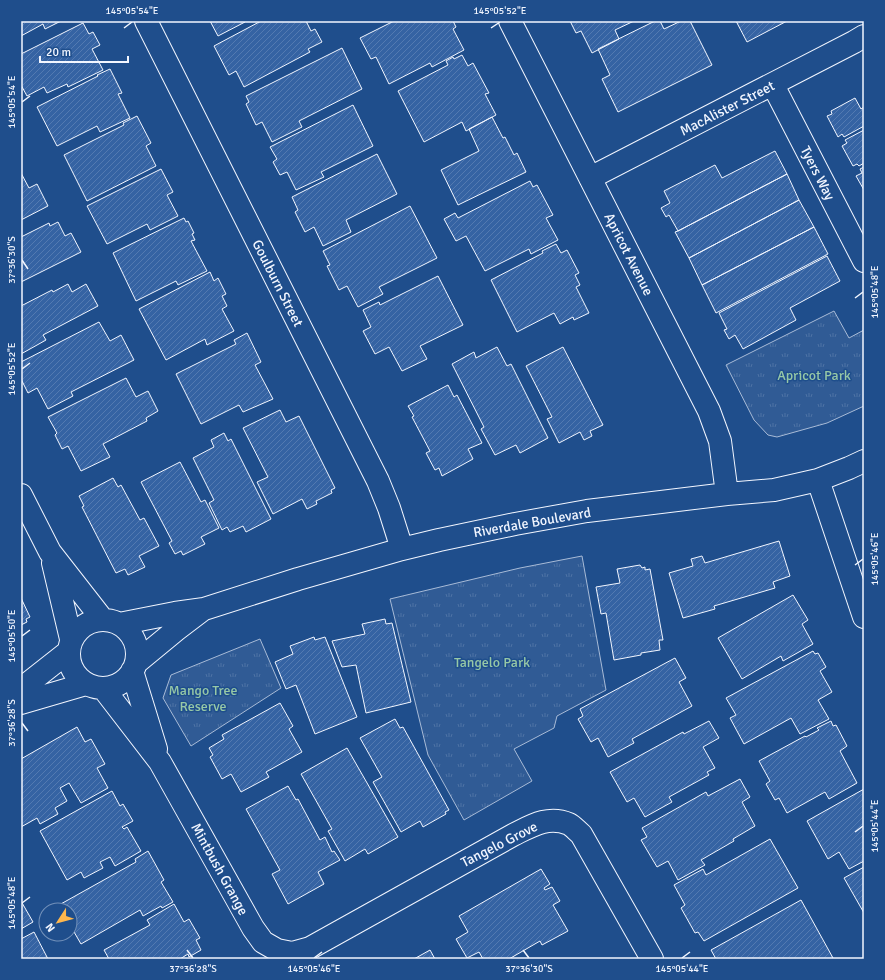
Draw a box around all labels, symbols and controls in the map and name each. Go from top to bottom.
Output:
text: 145°05'54"E [105,5,159,17]
text: 145°05'52"E [473,5,527,17]
scale bar [40,38,128,64]
text: 20 m [46,45,71,60]
text: 145°05'54"E [6,75,18,129]
street label: MacAlister Street [677,77,777,140]
street label: Tyers Way [797,143,839,204]
street label: Apricot Avenue [600,210,657,298]
text: 37°36'30"S [6,236,18,284]
street label: Goulburn Street [248,237,307,330]
text: 145°05'48"E [869,265,881,319]
text: 145°05'52"E [6,342,18,396]
park label: Apricot Park [777,367,851,384]
street label: Riverdale Boulevard [472,504,592,541]
text: 145°05'46"E [869,532,881,586]
text: 145°05'50"E [6,609,18,663]
park label: Tangelo Park [454,654,530,671]
park label: Mango Tree Reserve [169,682,237,715]
text: 37°36'28"S [6,699,18,747]
text: 145°05'44"E [869,799,881,853]
street label: Tangelo Grove [458,818,540,871]
street label: Mintbush Grange [187,820,252,918]
text: 145°05'48"E [6,876,18,930]
north arrow [38,902,78,942]
text: N [43,921,58,935]
text: 37°36'28"S [169,963,217,975]
text: 145°05'46"E [287,963,341,975]
text: 37°36'30"S [505,963,553,975]
text: 145°05'44"E [655,963,709,975]

